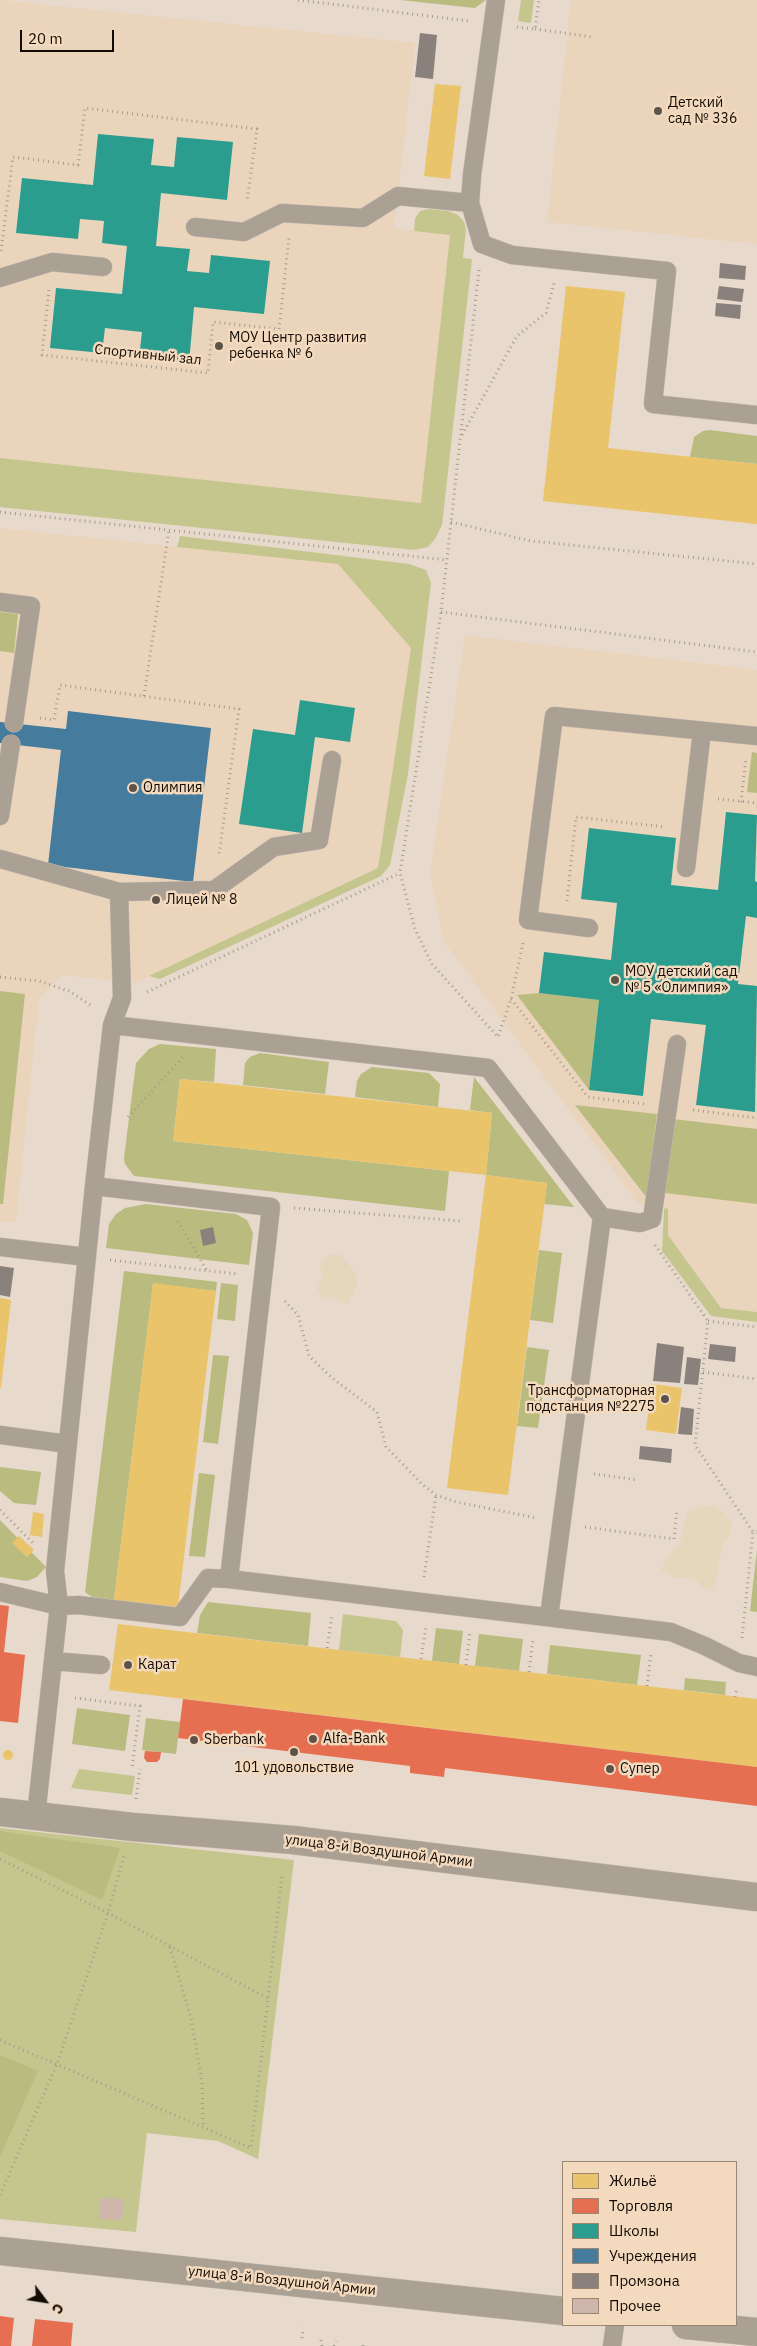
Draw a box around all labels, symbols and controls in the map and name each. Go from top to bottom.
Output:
scale bar [22,20,116,52]
text: 20 m [28,29,63,48]
place label: Детский сад № 336 [668,95,737,128]
marker: Детский сад № 336 [652,105,664,117]
place label: МОУ Центр развития ребенка № 6 [229,330,367,362]
marker: МОУ Центр развития ребенка № 6 [213,340,225,352]
street label: Спортивный зал [94,341,202,369]
place label: Олимпия [143,780,202,796]
marker: Олимпия [127,782,139,794]
place label: Лицей № 8 [166,892,238,908]
marker: Лицей № 8 [150,894,162,906]
place label: МОУ детский сад № 5 «Олимпия» [625,964,738,996]
marker: МОУ детский сад № 5 «Олимпия» [609,974,621,986]
place label: Трансформаторная подстанция №2275 [526,1383,655,1415]
marker: Трансформаторная подстанция №2275 [659,1393,671,1405]
place label: Карат [138,1657,177,1673]
marker: Карат [122,1659,134,1671]
place label: Alfa-Bank [323,1731,385,1747]
place label: Sberbank [204,1732,264,1748]
marker: Alfa-Bank [307,1733,319,1745]
marker: Sberbank [188,1734,200,1746]
marker: 101 удовольствие [288,1746,300,1758]
place label: 101 удовольствие [234,1760,354,1776]
place label: Супер [620,1761,660,1777]
marker: Супер [604,1763,616,1775]
street label: улица 8-й Воздушной Армии [284,1831,474,1871]
legend [562,2161,737,2326]
text: Жильё [609,2171,657,2190]
text: Торговля [609,2196,673,2215]
text: Школы [609,2221,659,2240]
text: Учреждения [609,2246,697,2265]
street label: улица 8-й Воздушной Армии [187,2263,377,2299]
text: Промзона [609,2271,680,2290]
north arrow [20,2276,70,2326]
text: Прочее [609,2296,661,2315]
text: С [48,2300,68,2317]

